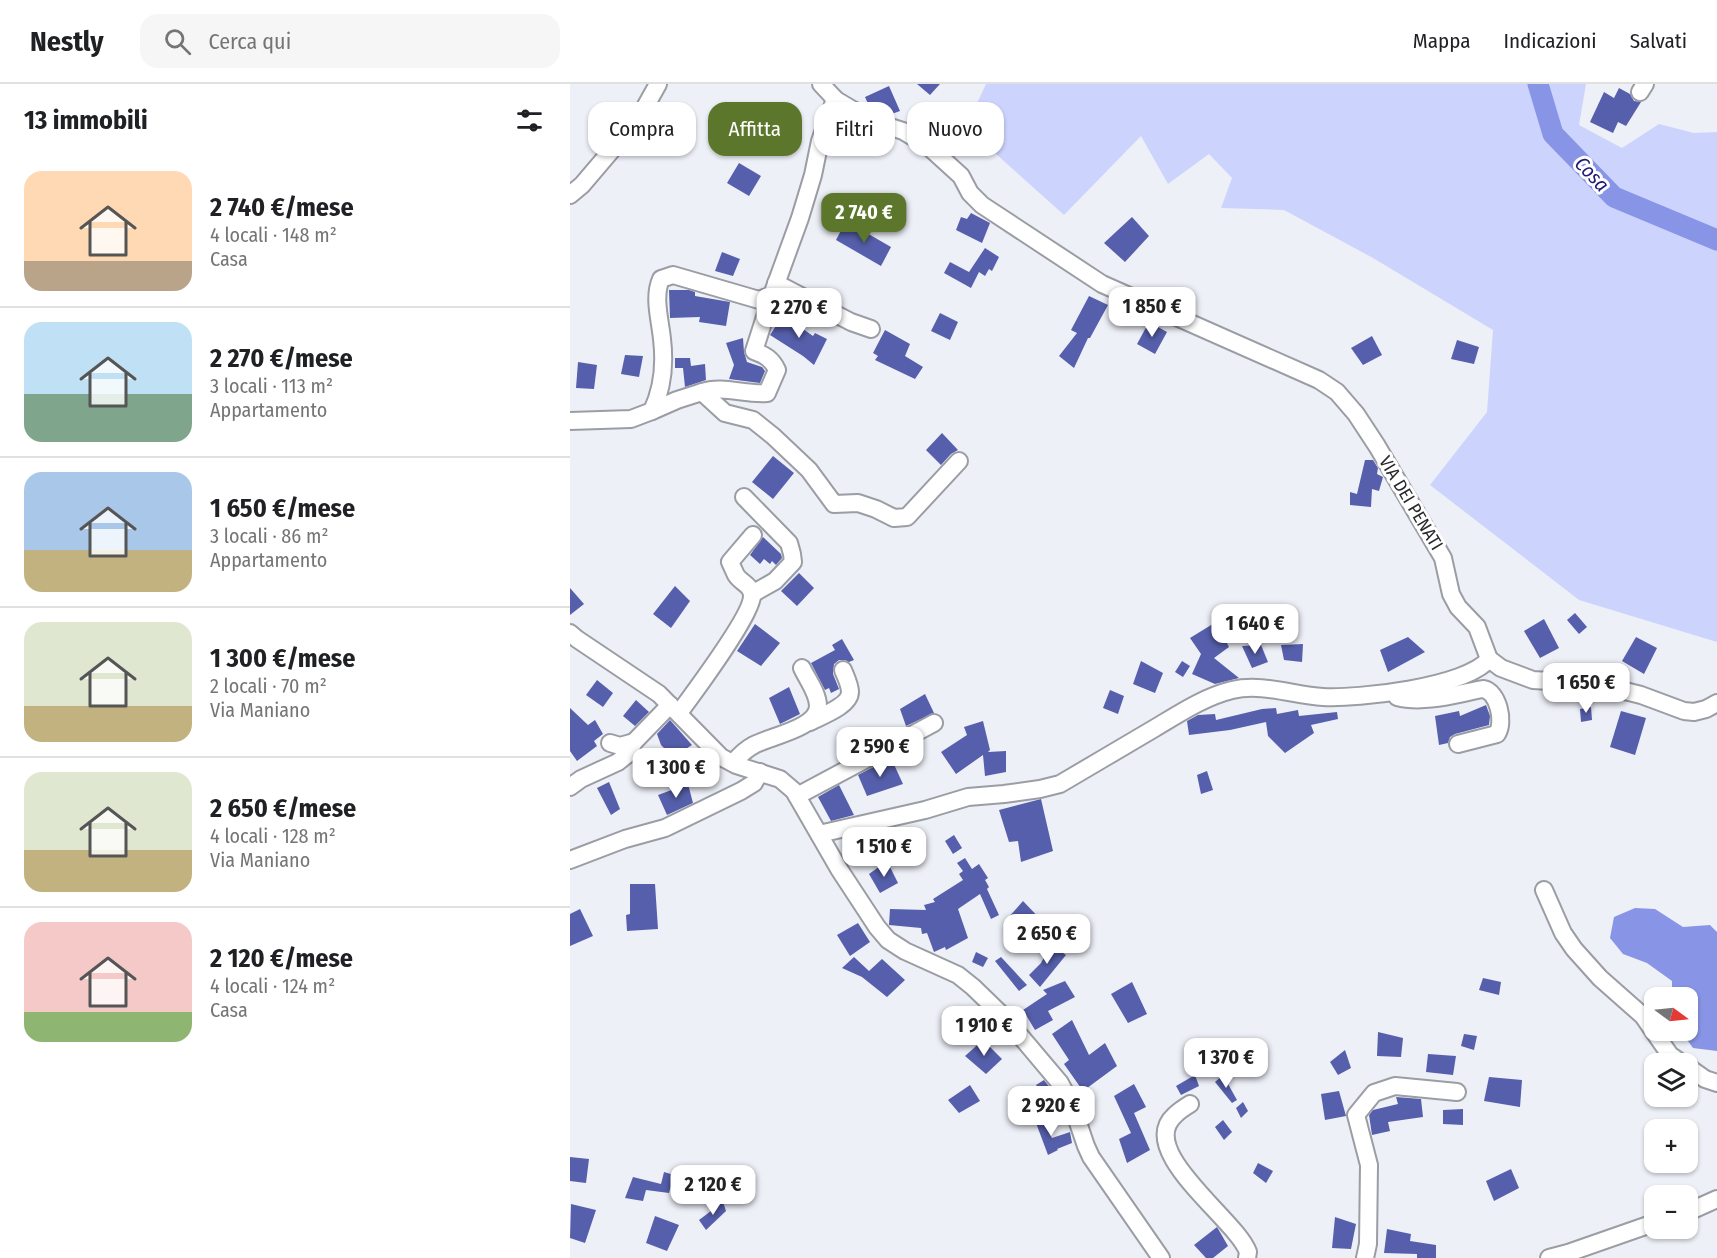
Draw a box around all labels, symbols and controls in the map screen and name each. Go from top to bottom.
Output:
search box [140,14,560,68]
text: Nestly [30,25,104,58]
icon: search [161,25,194,58]
text: Cerca qui [209,28,291,55]
text: Mappa [1413,28,1470,54]
text: Indicazioni [1503,28,1597,54]
text: Salvati [1630,28,1687,54]
chip: Compra [588,102,696,156]
chip: Affitta [708,102,802,156]
chip: Filtri [814,102,895,156]
chip: Nuovo [907,102,1004,156]
icon: filters [513,104,546,137]
text: 13 immobili [24,105,148,136]
water label: Cosa [1570,152,1614,196]
text: 2 740 €/mese [210,192,354,223]
pin: 2 740 € [809,193,919,244]
icon: home [72,195,144,267]
text: 2 740 € [835,200,893,224]
text: 4 locali · 148 m² [210,223,337,247]
text: Casa [210,247,248,271]
pin: 1 850 € [1097,287,1207,338]
pin: 2 270 € [744,288,854,339]
text: 1 850 € [1123,294,1181,318]
text: 2 270 € [771,295,827,319]
text: 2 270 €/mese [210,343,353,374]
icon: home [72,346,144,418]
text: 3 locali · 113 m² [210,374,333,398]
text: Appartamento [210,398,327,422]
street label: VIA DEI PENATI [1374,452,1448,554]
text: 1 650 €/mese [210,493,355,524]
icon: home [72,496,144,568]
text: 3 locali · 86 m² [210,524,328,548]
text: Appartamento [210,548,327,572]
pin: 1 640 € [1200,604,1310,655]
text: 1 640 € [1225,611,1285,635]
text: 1 300 €/mese [210,643,355,674]
icon: home [72,646,144,718]
pin: 1 650 € [1531,663,1641,714]
text: 1 650 € [1557,670,1615,694]
text: 2 locali · 70 m² [210,674,327,698]
text: Via Maniano [210,698,310,722]
pin: 2 590 € [825,727,935,778]
text: 2 590 € [850,734,910,758]
pin: 1 300 € [621,748,731,799]
text: 1 300 € [647,755,705,779]
text: 2 650 €/mese [210,793,356,824]
icon: home [72,796,144,868]
text: 4 locali · 128 m² [210,824,336,848]
pin: 1 510 € [829,827,939,878]
text: 1 510 € [856,834,912,858]
text: Via Maniano [210,848,310,872]
pin: 2 650 € [992,914,1102,965]
text: 2 650 € [1017,921,1077,945]
text: 2 120 €/mese [210,943,353,974]
icon: home [72,946,144,1018]
text: 4 locali · 124 m² [210,974,335,998]
north arrow [1644,987,1698,1041]
map controls [1644,987,1698,1239]
text: Casa [210,998,248,1022]
pin: 1 910 € [929,1006,1039,1057]
text: 1 910 € [956,1013,1012,1037]
pin: 1 370 € [1171,1038,1281,1089]
text: 1 370 € [1198,1045,1254,1069]
button: layers [1644,1053,1698,1107]
pin: 2 920 € [996,1086,1106,1137]
text: 2 920 € [1022,1093,1080,1117]
button: + [1644,1119,1698,1173]
pin: 2 120 € [658,1165,768,1216]
text: 2 120 € [685,1172,741,1196]
button: − [1644,1185,1698,1239]

